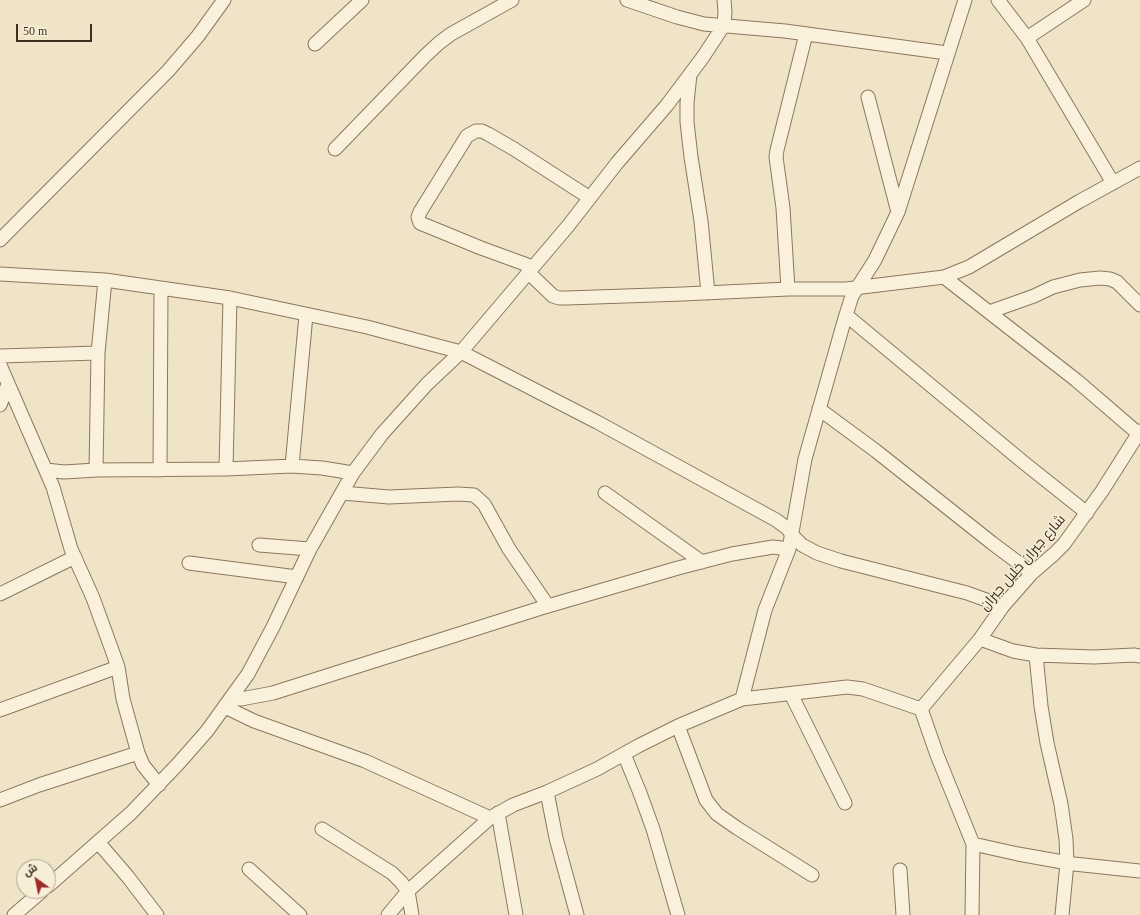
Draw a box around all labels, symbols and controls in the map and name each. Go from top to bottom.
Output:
scale bar [18,16,94,42]
text: 50 m [23,24,47,38]
street label: شارع جبران خليل جبران [977,511,1069,615]
north arrow [16,859,56,899]
text: ش [21,861,39,879]

